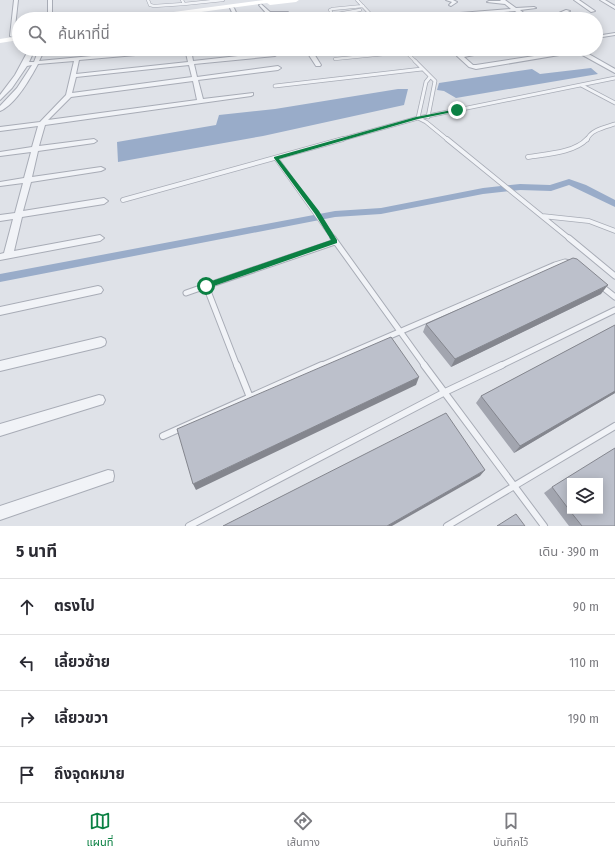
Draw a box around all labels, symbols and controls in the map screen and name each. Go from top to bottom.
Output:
search box [12,12,603,56]
icon: search [26,23,48,45]
text: ค้นหาที่นี่ [58,25,110,43]
route end [448,101,466,119]
route start [197,277,215,295]
map controls [567,478,603,514]
button: layers [567,478,603,514]
text: 5 นาที [16,541,57,562]
text: เดิน · 390 m [539,544,599,559]
icon: ahead [16,596,38,618]
text: ตรงไป [54,597,95,615]
text: 90 m [573,599,599,614]
icon: left [16,652,38,674]
text: เลี้ยวซ้าย [54,653,110,671]
text: 110 m [569,655,599,670]
icon: right [16,708,38,730]
text: เลี้ยวขวา [54,709,108,727]
text: 190 m [568,711,599,726]
icon: arrive [16,764,38,786]
text: ถึงจุดหมาย [54,765,125,783]
tab: แผนที่ [87,810,113,851]
tab: เส้นทาง [287,810,320,851]
tab: บันทึกไว้ [493,810,528,851]

